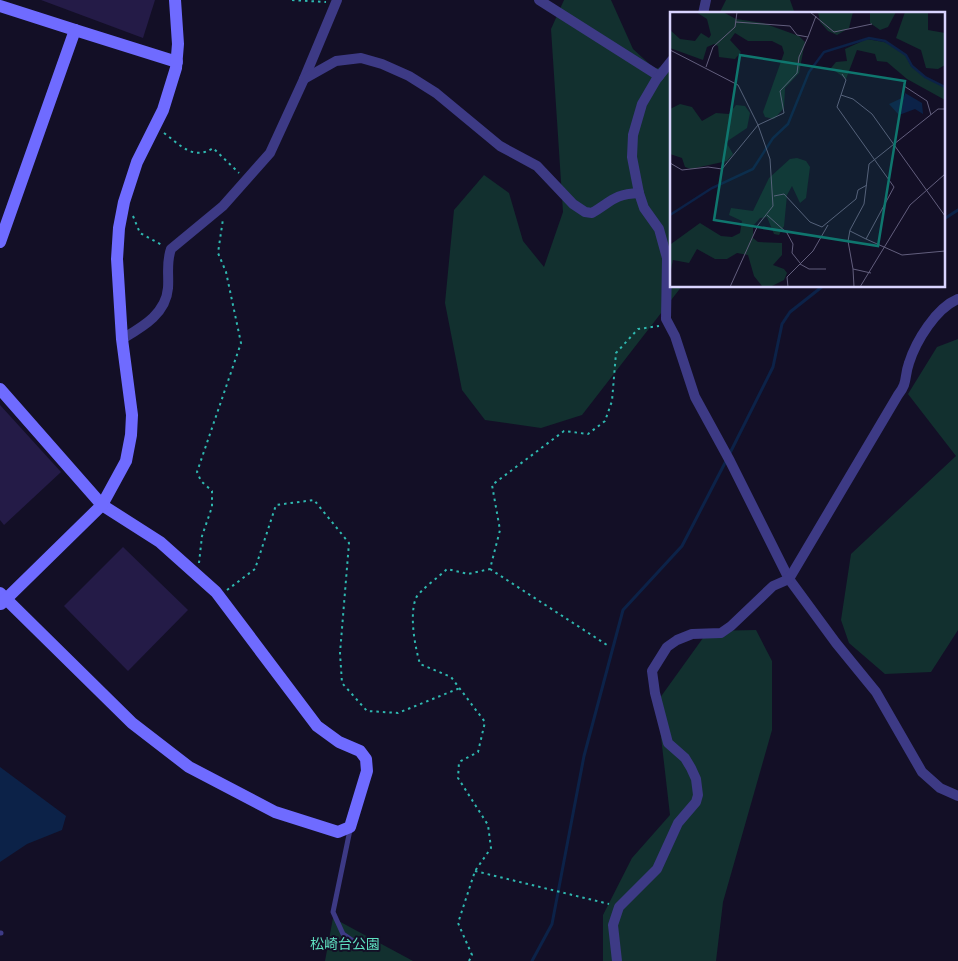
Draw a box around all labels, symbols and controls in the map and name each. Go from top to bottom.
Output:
inset map [670,12,946,288]
park label: 松崎台公園 [310,935,380,953]

